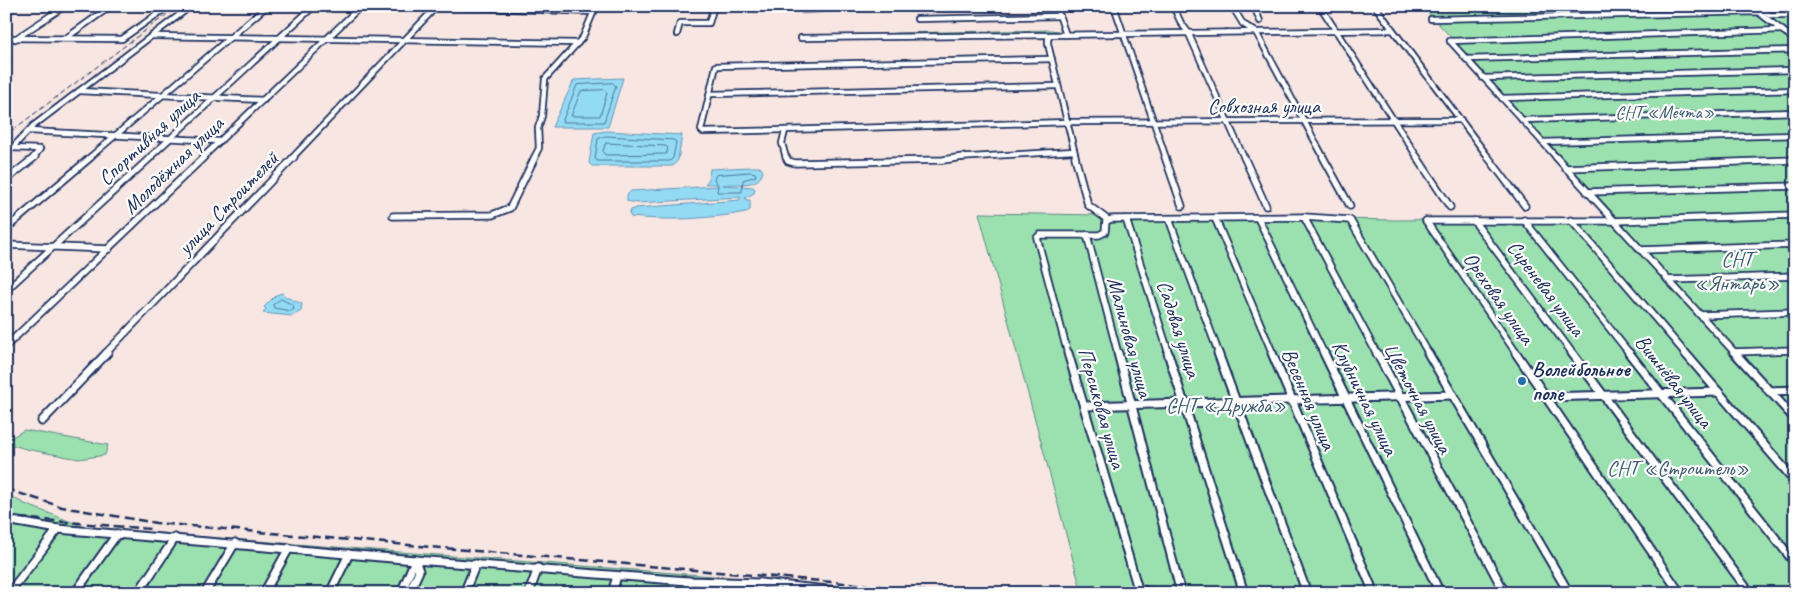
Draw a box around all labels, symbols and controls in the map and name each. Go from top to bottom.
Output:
street label: Спортивная улица [93,82,207,191]
street label: Совхозная улица [1208,93,1322,119]
park label: СНТ «Мечта» [1616,101,1715,123]
street label: Молодёжная улица [117,110,230,219]
street label: улица Строителей [171,145,285,262]
street label: Сиреневая улица [1502,235,1591,342]
park label: СНТ «Янтарь» [1694,246,1780,296]
street label: Ореховая улица [1458,247,1541,351]
street label: Малиновая улица [1101,274,1159,402]
street label: Садовая улица [1151,277,1207,383]
street label: Вишнёвая улица [1630,329,1719,434]
street label: Клубничная улица [1326,336,1405,461]
street label: Цветочная улица [1378,338,1459,460]
street label: Весенняя улица [1276,344,1343,456]
street label: Персиковая улица [1072,345,1132,473]
place label: Волейбольное поле [1532,356,1632,406]
marker: Волейбольное поле [1516,375,1528,387]
park label: СНТ «Дружба» [1166,392,1286,418]
park label: СНТ «Строитель» [1607,455,1749,481]

